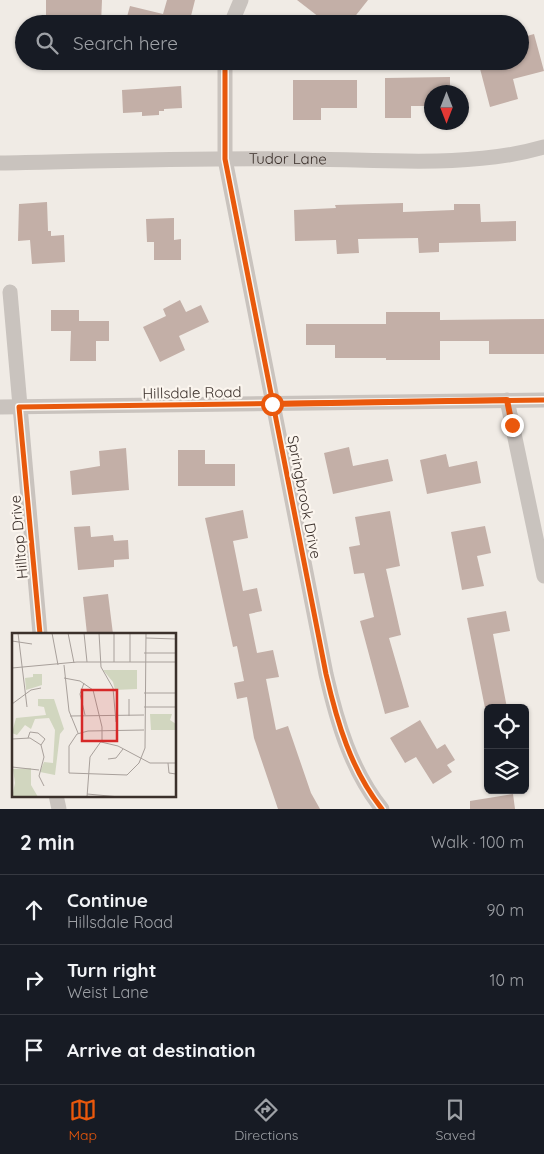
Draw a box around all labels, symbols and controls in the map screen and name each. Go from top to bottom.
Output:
search box [15,15,529,70]
icon: search [33,29,61,57]
text: Search here [73,31,178,55]
north arrow [424,85,469,130]
street label: Tudor Lane [249,149,327,168]
street label: Hillsdale Road [142,382,242,403]
route start [261,393,284,416]
route end [501,414,524,437]
street label: Springbrook Drive [283,434,326,560]
street label: Hilltop Drive [5,494,32,580]
inset map [12,633,176,796]
map controls [484,704,529,794]
button: locate [484,704,529,749]
button: layers [484,749,529,794]
text: 2 min [20,829,75,855]
text: Walk · 100 m [431,832,524,852]
text: Continue [67,888,148,912]
icon: ahead [20,896,48,924]
text: 90 m [487,900,524,920]
text: Hillsdale Road [67,912,173,932]
text: Turn right [67,958,156,982]
icon: right [20,966,48,994]
text: 10 m [490,970,524,990]
text: Weist Lane [67,982,148,1002]
icon: arrive [20,1036,48,1064]
text: Arrive at destination [67,1038,256,1062]
tab: Map [69,1096,97,1144]
tab: Directions [234,1096,298,1144]
tab: Saved [435,1096,475,1144]

